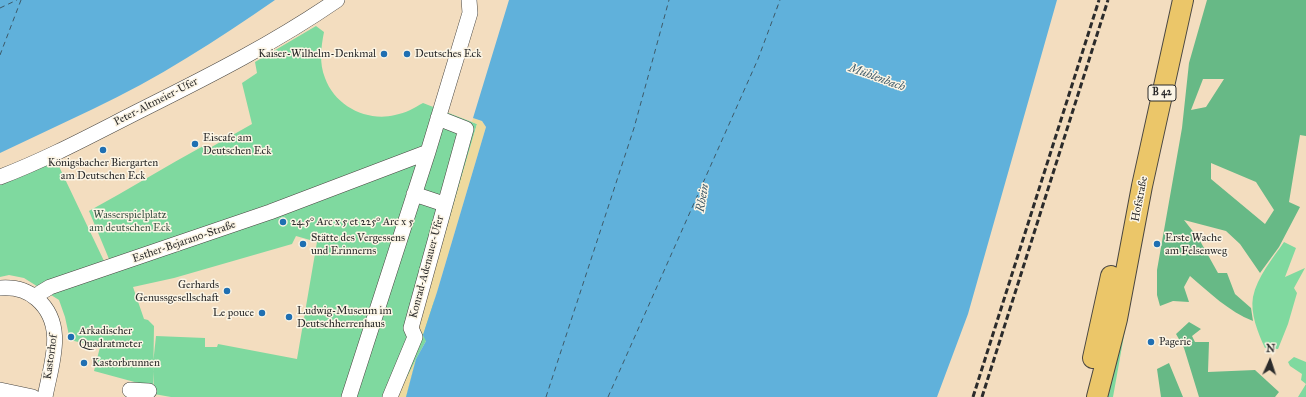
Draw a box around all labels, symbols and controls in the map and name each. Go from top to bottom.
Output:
place label: Kaiser-Wilhelm-Denkmal [258,47,376,61]
place label: Deutsches Eck [415,47,481,61]
marker: Kaiser-Wilhelm-Denkmal [379,49,389,59]
marker: Deutsches Eck [402,49,412,59]
water label: Mühlenbach [847,61,907,95]
street label: Peter-Altmeier-Ufer [112,75,200,129]
road number: B 42 [1148,85,1176,101]
place label: Eiscafe am Deutschen Eck [203,131,271,157]
marker: Eiscafe am Deutschen Eck [190,139,200,149]
marker: Königsbacher Biergarten am Deutschen Eck [98,145,108,155]
place label: Königsbacher Biergarten am Deutschen Eck [48,156,158,182]
street label: Hofstraße [1129,175,1151,223]
water label: Rhein [693,183,713,213]
park label: Wasserspielplatz am deutschen Eck [89,208,171,234]
street label: Konrad-Adenauer-Ufer [407,214,447,320]
place label: 24.5° Arc x 5 et 225° Arc x 5 [291,215,414,229]
marker: 24.5° Arc x 5 et 225° Arc x 5 [278,217,288,227]
street label: Esther-Bejarano-Straße [131,218,237,266]
place label: Stätte des Vergessens und Erinnerns [311,231,405,257]
place label: Erste Wache am Felsenweg [1165,231,1227,257]
marker: Stätte des Vergessens und Erinnerns [298,239,308,249]
marker: Erste Wache am Felsenweg [1152,239,1162,249]
place label: Gerhards Genussgesellschaft [135,278,219,304]
marker: Gerhards Genussgesellschaft [222,286,232,296]
place label: Ludwig-Museum im Deutschherrenhaus [297,304,392,330]
place label: Le pouce [213,306,254,320]
marker: Le pouce [257,308,267,318]
marker: Ludwig-Museum im Deutschherrenhaus [284,312,294,322]
place label: Arkadischer Quadratmeter [79,324,142,350]
marker: Arkadischer Quadratmeter [66,332,76,342]
street label: Kastorhof [41,334,61,380]
place label: Pagerie [1159,335,1191,349]
marker: Pagerie [1146,337,1156,347]
north arrow [1250,341,1290,381]
text: N [1266,342,1276,355]
place label: Kastorbrunnen [92,356,160,370]
marker: Kastorbrunnen [79,358,89,368]

